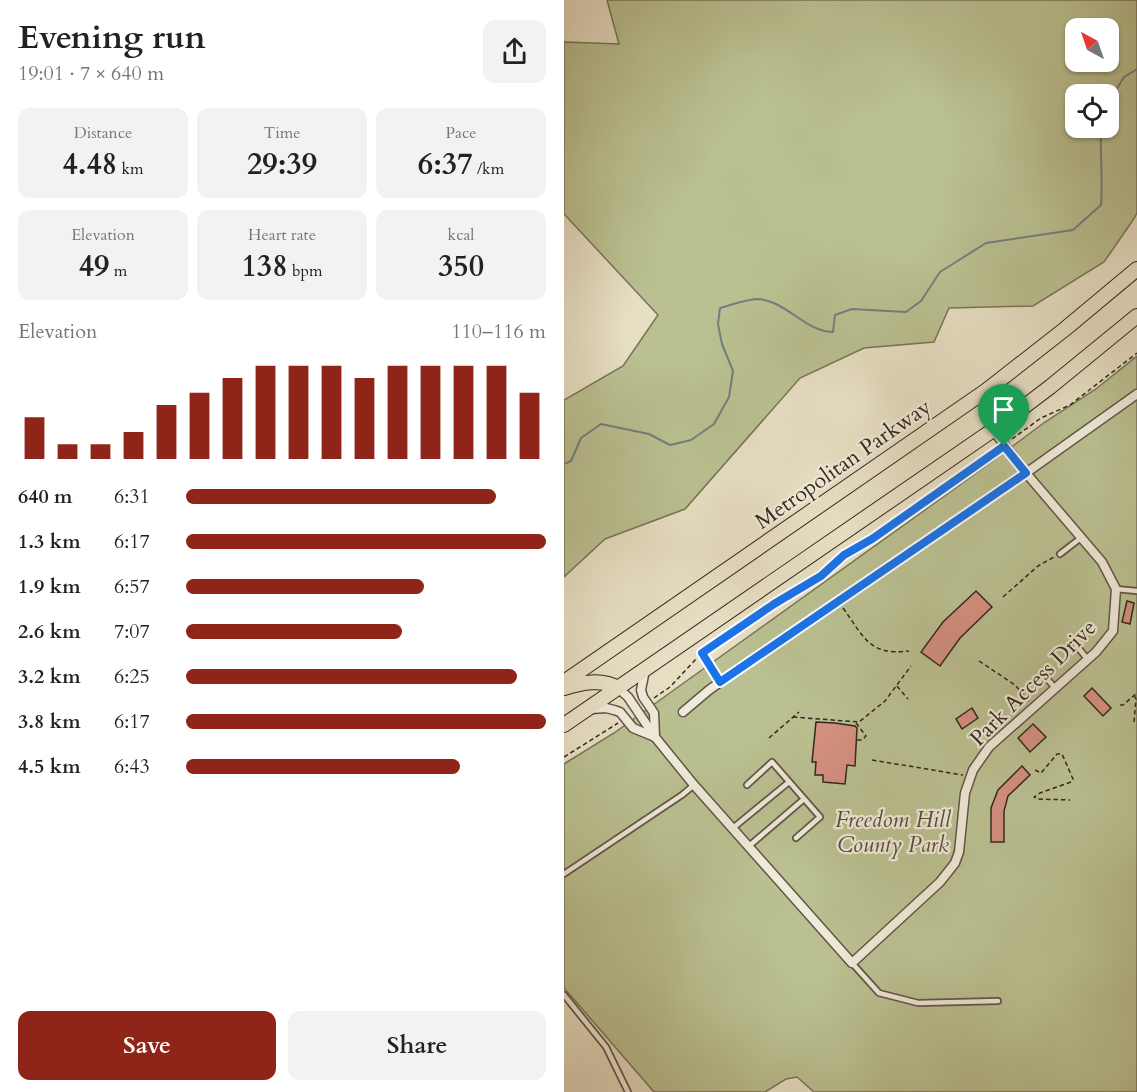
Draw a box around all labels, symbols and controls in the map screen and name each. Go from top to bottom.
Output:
text: Evening run [18,15,206,60]
north arrow [1065,18,1119,72]
map controls [1065,18,1119,138]
button: share [483,20,546,83]
text: 19:01 · 7 × 640 m [18,60,164,87]
button: locate [1065,84,1119,138]
text: Distance [74,122,132,144]
text: Time [263,122,301,144]
text: Pace [446,122,476,144]
text: 4.48 [62,144,117,185]
text: 29:39 [247,144,317,185]
text: 6:37 [418,144,473,185]
text: km [117,158,144,180]
text: /km [473,158,504,180]
text: Elevation [71,224,135,246]
text: Heart rate [248,224,316,246]
text: kcal [448,224,474,246]
text: 49 [79,246,109,287]
text: 138 [241,246,288,287]
text: 350 [438,246,484,287]
text: m [109,260,127,282]
text: bpm [288,260,323,282]
text: Elevation [18,318,97,345]
text: 110–116 m [451,318,546,345]
pin [978,384,1029,446]
street label: Metropolitan Parkway [749,392,937,536]
icon: arrive [987,393,1020,426]
text: 640 m [18,483,73,510]
text: 6:31 [114,483,150,510]
text: 1.3 km [18,528,81,555]
text: 6:17 [114,528,150,555]
text: 1.9 km [18,573,81,600]
text: 6:57 [114,573,150,600]
street label: Park Access Drive [963,613,1103,753]
text: 2.6 km [18,618,81,645]
text: 7:07 [114,618,150,645]
text: 3.2 km [18,663,81,690]
text: 6:25 [114,663,150,690]
text: 3.8 km [18,708,81,735]
text: 6:17 [114,708,150,735]
text: 4.5 km [18,753,81,780]
text: 6:43 [114,753,150,780]
park label: Freedom Hill County Park [835,805,952,860]
button: Save [18,1011,276,1080]
button: Share [288,1011,546,1080]

